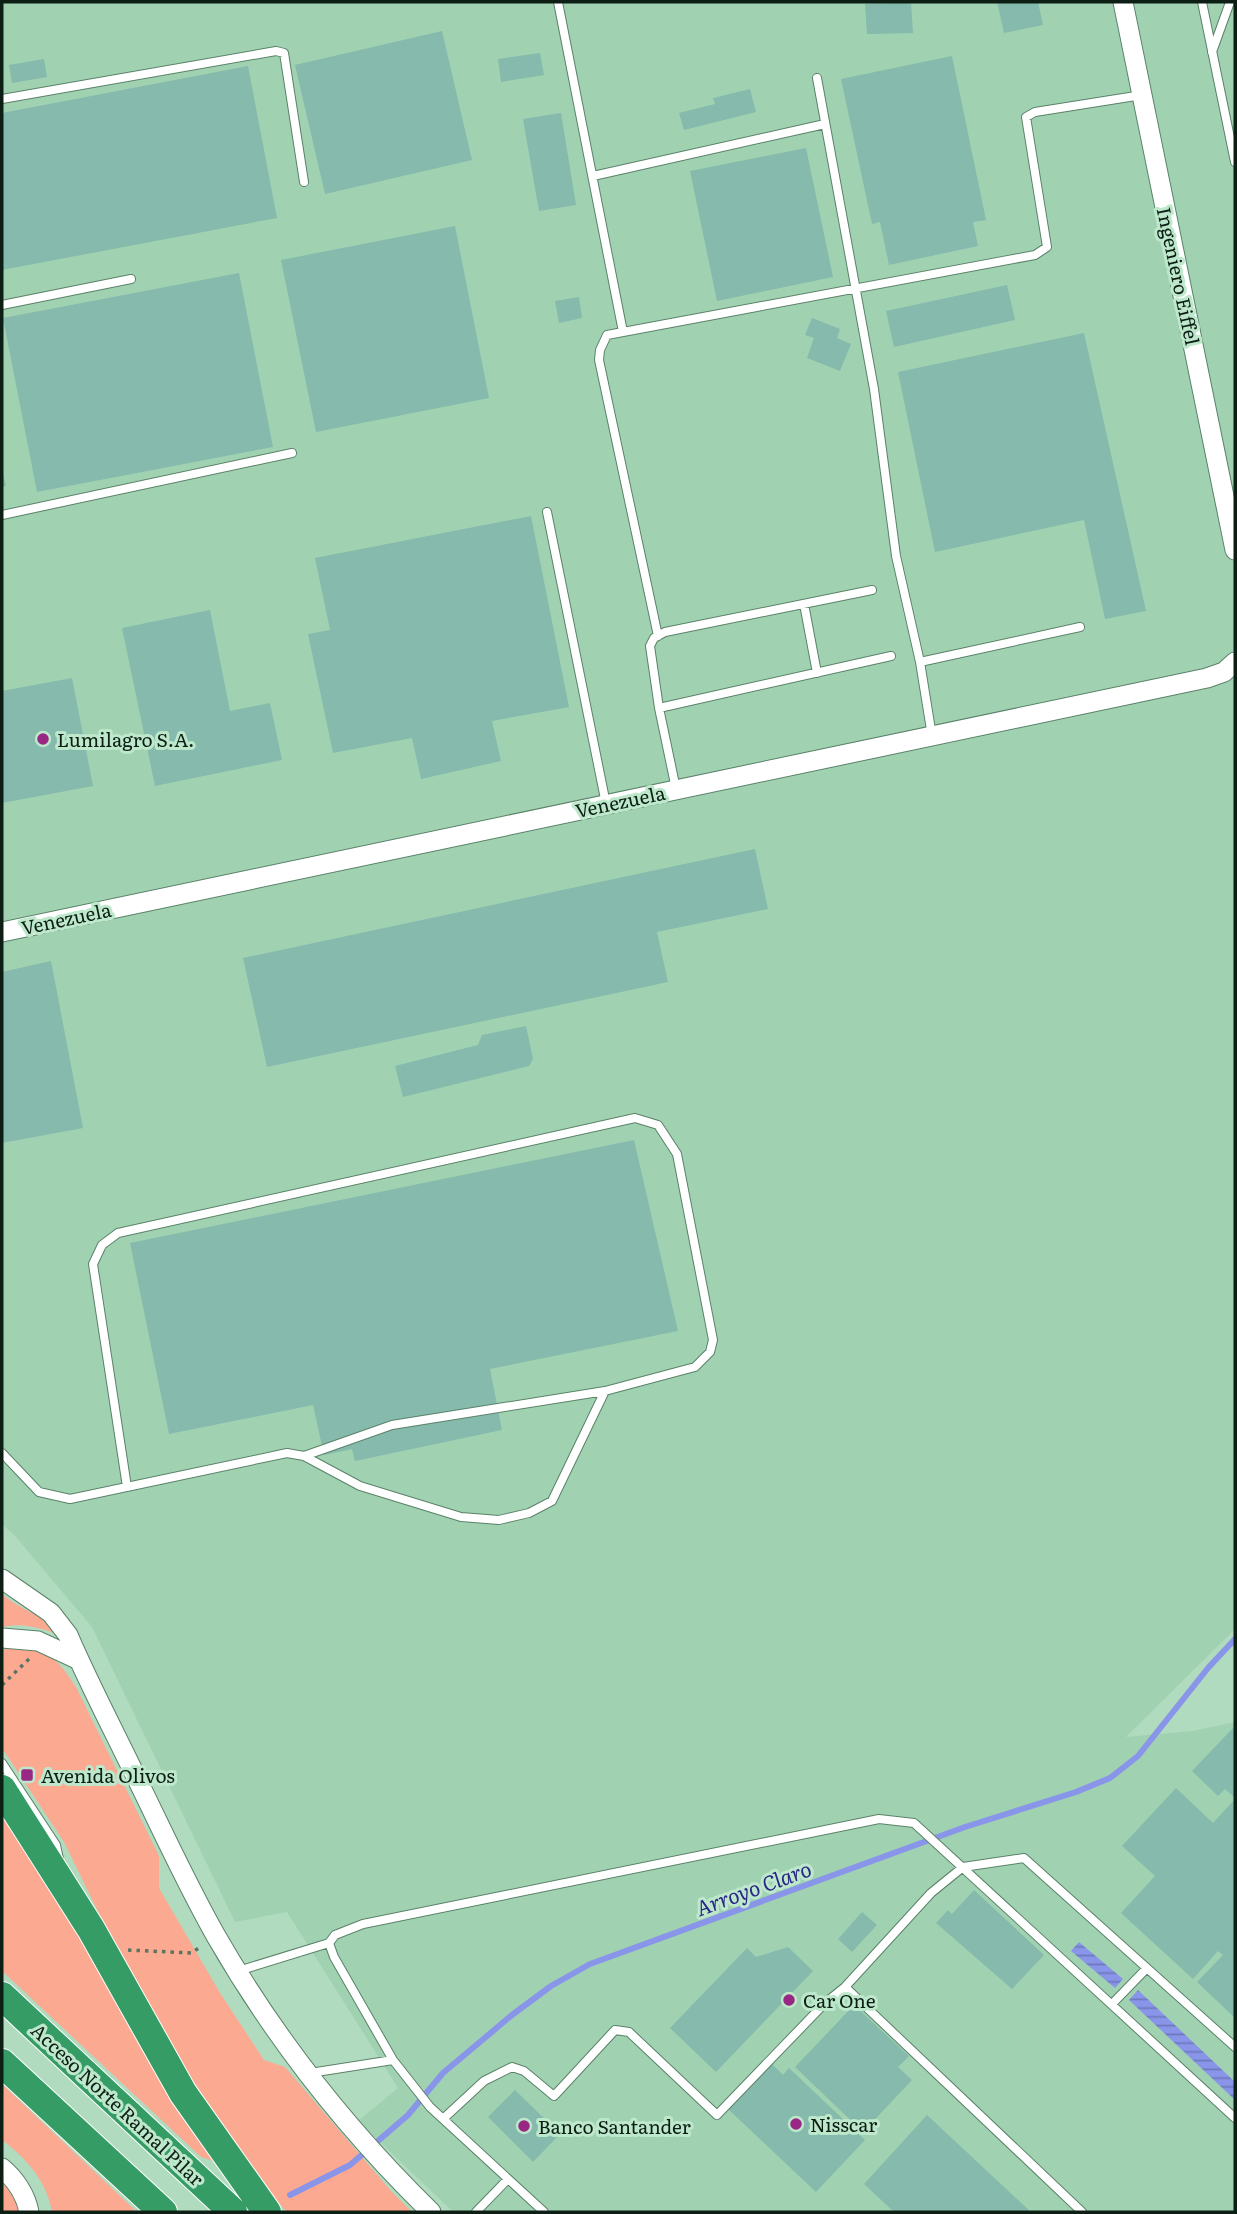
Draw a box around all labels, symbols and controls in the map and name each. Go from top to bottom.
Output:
street label: Ingeniero Eiffel [1151,204,1207,348]
place label: Lumilagro S.A. [57,725,194,753]
marker: Lumilagro S.A. [35,731,51,747]
street label: Venezuela [572,778,668,824]
street label: Venezuela [18,895,114,941]
place label: Avenida Olivos [41,1761,175,1789]
marker: Avenida Olivos [19,1767,35,1783]
water label: Arroyo Claro [691,1852,815,1922]
place label: Car One [803,1986,876,2014]
marker: Car One [781,1992,797,2008]
street label: Acceso Norte Ramal Pilar [25,2016,211,2192]
place label: Nisscar [810,2110,877,2138]
place label: Banco Santander [538,2112,691,2140]
marker: Nisscar [788,2116,804,2132]
marker: Banco Santander [516,2118,532,2134]

